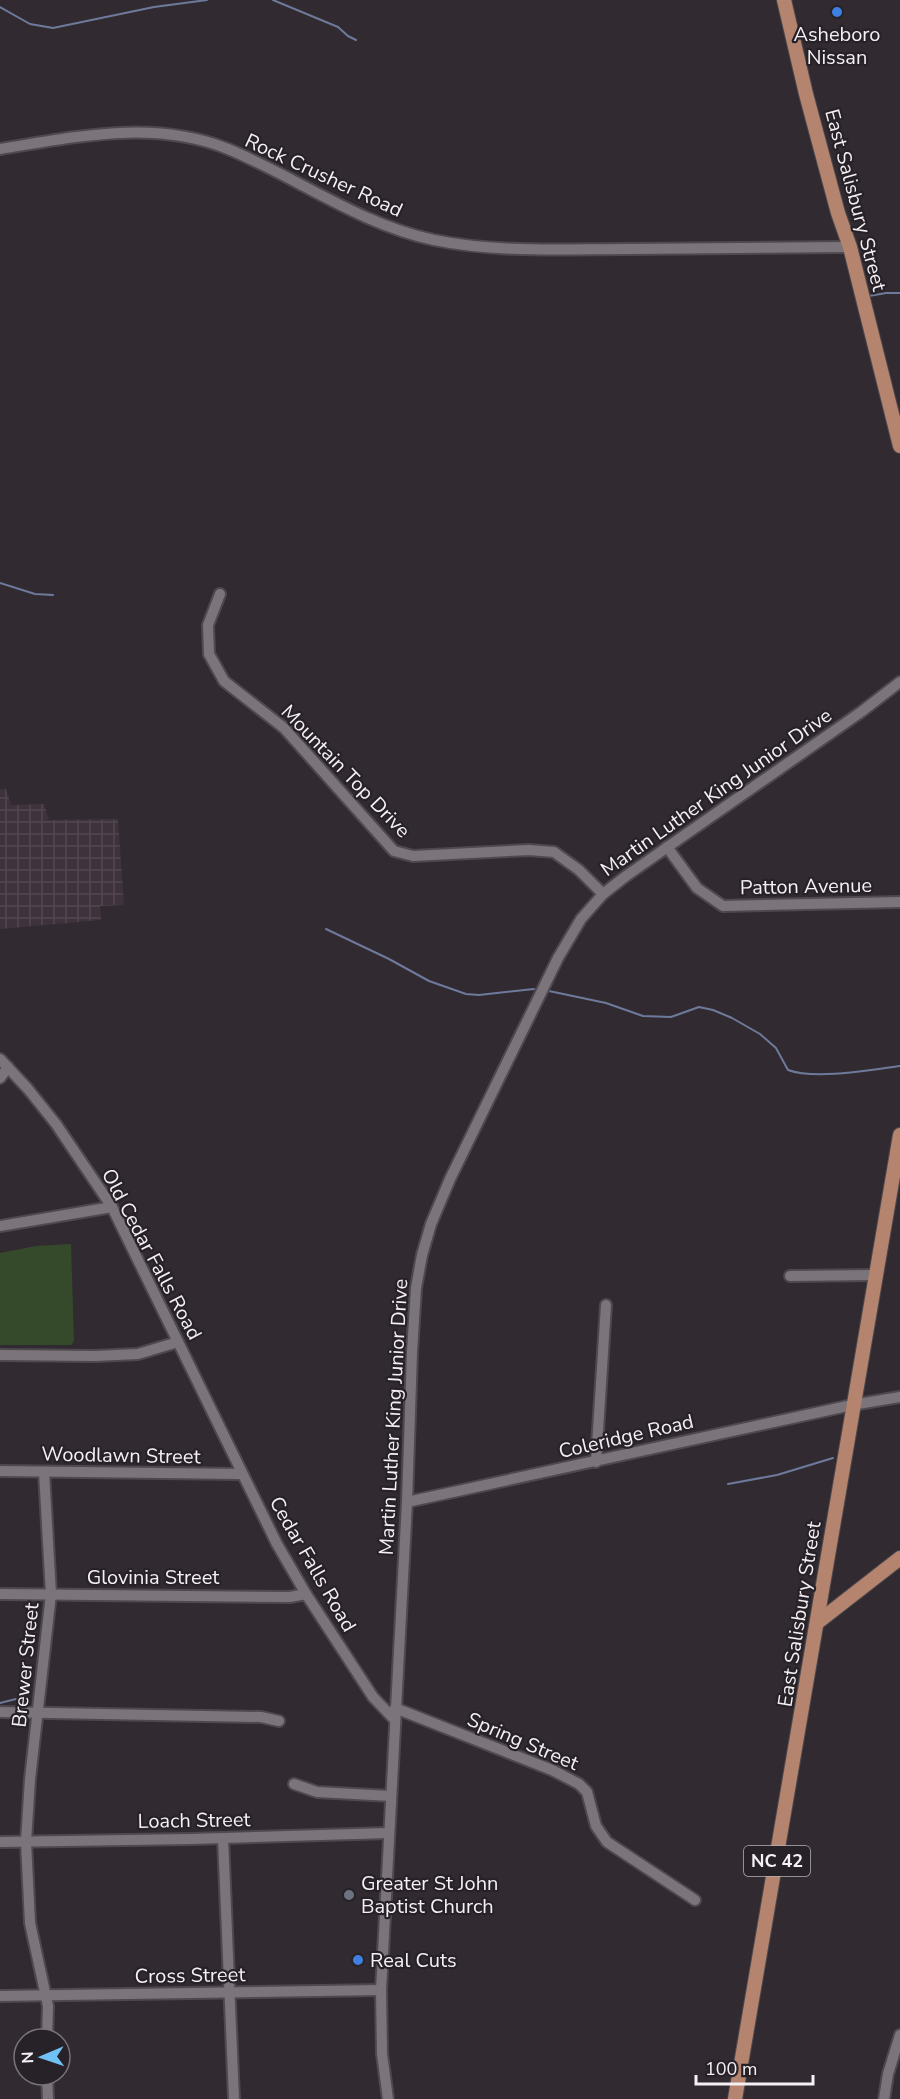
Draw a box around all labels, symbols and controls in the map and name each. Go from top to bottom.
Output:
marker: Asheboro Nissan [830,5,844,19]
place label: Asheboro Nissan [793,21,881,71]
street label: East Salisbury Street [818,106,893,295]
street label: Rock Crusher Road [241,127,407,224]
street label: Mountain Top Drive [275,699,416,844]
street label: Martin Luther King Junior Drive [595,702,837,883]
street label: Patton Avenue [740,872,872,901]
street label: Old Cedar Falls Road [95,1164,208,1345]
street label: Martin Luther King Junior Drive [373,1278,414,1556]
street label: Coleridge Road [556,1408,696,1465]
street label: Woodlawn Street [41,1441,202,1470]
street label: Cedar Falls Road [263,1492,362,1637]
street label: East Salisbury Street [771,1518,828,1709]
street label: Glovinia Street [87,1564,220,1591]
street label: Brewer Street [6,1600,46,1729]
street label: Spring Street [463,1706,584,1777]
street label: Loach Street [137,1806,252,1835]
road number: NC 42 [744,1846,810,1876]
place label: Greater St John Baptist Church [361,1870,498,1920]
marker: Greater St John Baptist Church [342,1888,356,1902]
place label: Real Cuts [370,1947,457,1974]
marker: Real Cuts [351,1953,365,1967]
street label: Cross Street [135,1961,247,1990]
north arrow [12,2027,72,2087]
scale bar [696,2048,813,2086]
text: N [17,2051,39,2064]
text: 100 m [705,2057,757,2081]

